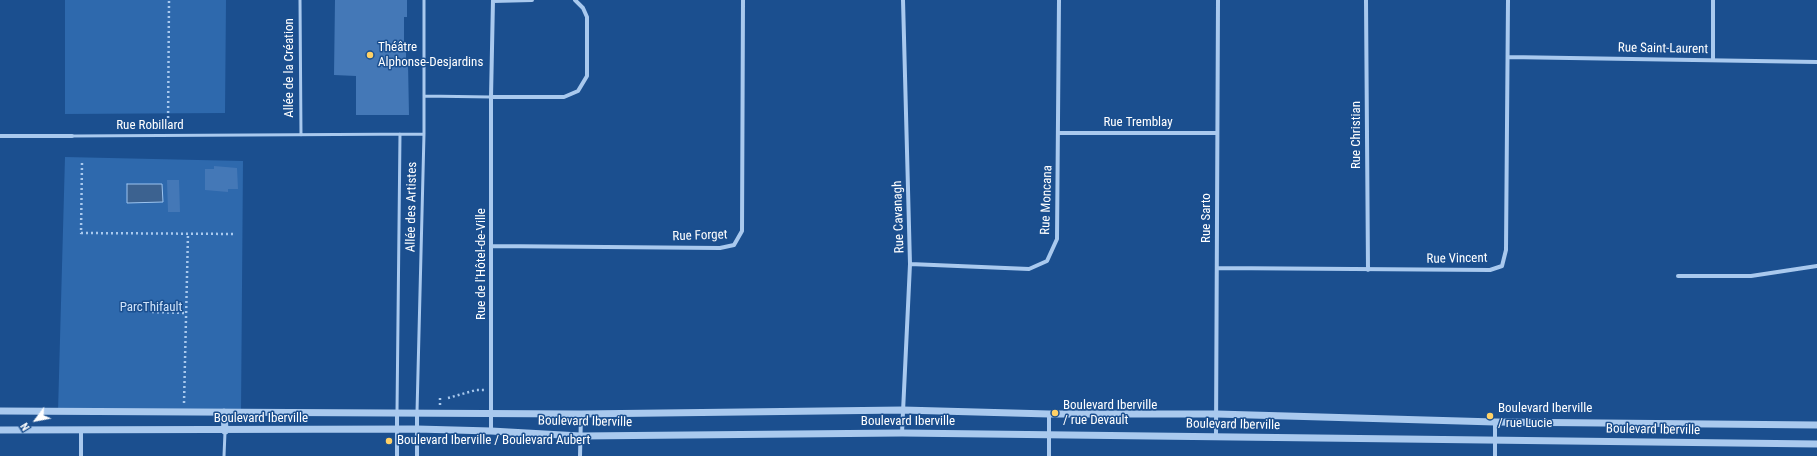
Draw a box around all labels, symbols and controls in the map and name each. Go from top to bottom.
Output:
street label: Allée de la Création [282,18,298,118]
place label: Théâtre Alphonse-Desjardins [378,40,483,71]
street label: Rue Saint-Laurent [1618,40,1708,58]
marker: Théâtre Alphonse-Desjardins [365,50,375,60]
street label: Rue Christian [1349,101,1365,169]
street label: Rue Tremblay [1103,115,1173,131]
street label: Rue Robillard [116,118,184,134]
street label: Allée des Artistes [403,162,421,252]
street label: Rue Moncana [1038,165,1056,235]
street label: Rue Cavanagh [890,180,908,254]
street label: Rue Sarto [1199,193,1215,243]
street label: Rue de l'Hôtel-de-Ville [474,208,490,320]
street label: Rue Forget [672,227,728,245]
street label: Rue Vincent [1426,251,1488,267]
park label: ParcThifault [120,300,182,316]
place label: Boulevard Iberville / rue Devault [1063,398,1157,429]
north arrow [16,400,56,440]
place label: Boulevard Iberville / rue Lucie [1498,401,1592,432]
marker: Boulevard Iberville / rue Devault [1050,408,1060,418]
street label: Boulevard Iberville [214,411,308,427]
marker: Boulevard Iberville / rue Lucie [1485,411,1495,421]
street label: Boulevard Iberville [538,413,632,431]
street label: Boulevard Iberville [861,414,955,430]
street label: Boulevard Iberville [1186,416,1280,434]
text: N [18,420,33,433]
street label: Boulevard Iberville [1606,421,1700,439]
place label: Boulevard Iberville / Boulevard Aubert [397,433,590,449]
marker: Boulevard Iberville / Boulevard Aubert [384,436,394,446]

